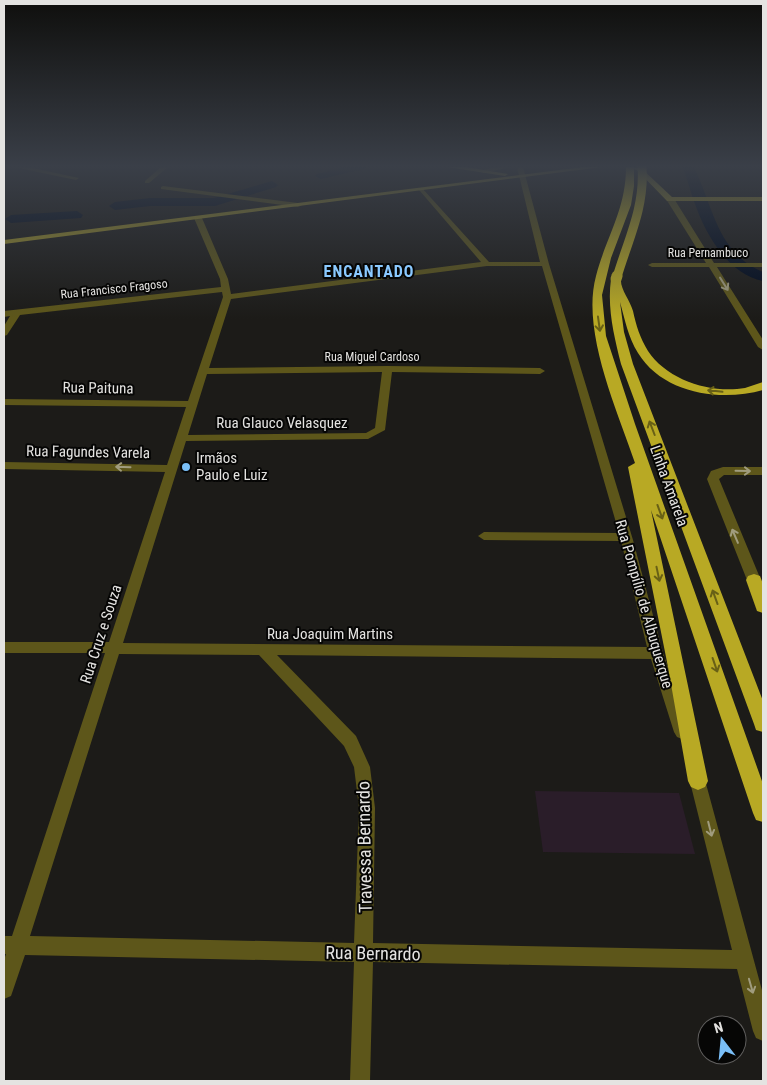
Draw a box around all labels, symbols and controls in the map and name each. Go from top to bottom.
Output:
street label: Rua Pernambuco [668,246,748,260]
district label: ENCANTADO [324,262,414,281]
street label: Rua Francisco Fragoso [60,276,168,302]
one-way arrow [719,277,729,291]
one-way arrow [594,316,604,332]
street label: Rua Miguel Cardoso [325,350,419,364]
street label: Rua Paituna [62,378,134,398]
one-way arrow [708,386,724,396]
street label: Rua Glauco Velasquez [216,414,348,432]
one-way arrow [647,421,656,436]
street label: Rua Fagundes Varela [26,442,150,462]
street label: Linha Amarela [646,443,692,529]
place label: Irmãos Paulo e Luiz [196,449,268,484]
marker: Irmãos Paulo e Luiz [180,461,192,473]
one-way arrow [115,463,131,472]
one-way arrow [734,466,751,476]
one-way arrow [656,504,665,519]
street label: Rua Pompílio de Albuquerque [611,518,677,690]
one-way arrow [729,529,739,544]
one-way arrow [653,565,663,581]
street label: Rua Cruz e Souza [77,582,125,686]
one-way arrow [710,589,719,605]
street label: Rua Joaquim Martins [267,625,393,643]
one-way arrow [710,657,720,673]
street label: Travessa Bernardo [352,781,376,913]
one-way arrow [706,820,715,836]
street label: Rua Bernardo [325,942,421,964]
one-way arrow [746,978,756,994]
north arrow [697,1015,747,1065]
text: N [712,1019,725,1036]

